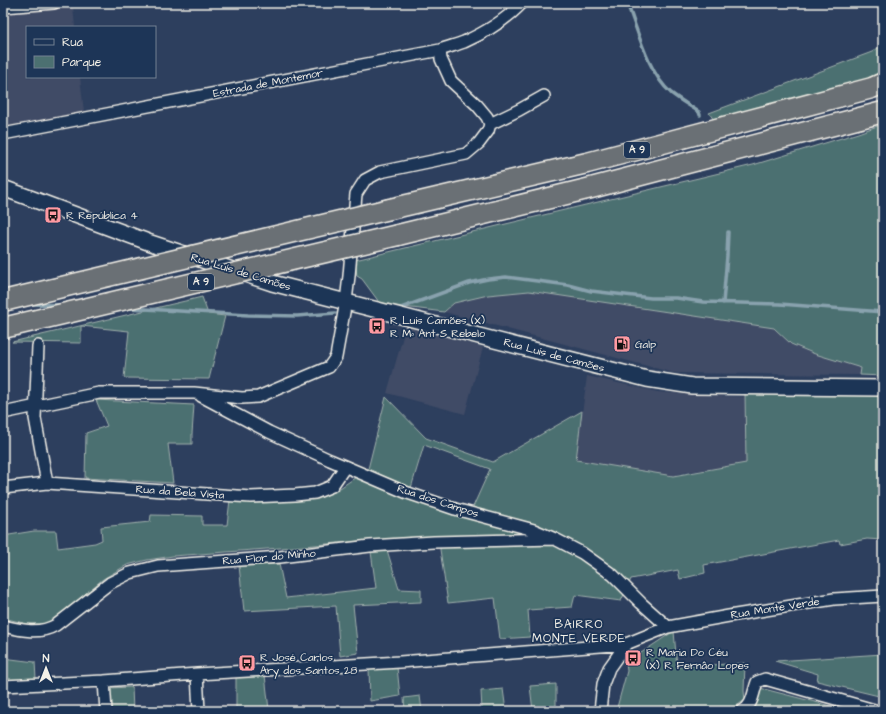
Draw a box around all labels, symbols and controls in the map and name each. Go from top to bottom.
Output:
legend [26,26,156,78]
text: Rua [62,34,83,51]
text: Parque [62,54,102,71]
street label: Estrada de Montemor [212,65,324,101]
road number: A 9 [624,142,650,158]
bus stop icon: R República 4 [43,205,63,225]
place label: R República 4 [66,208,138,223]
street label: Rua Luís de Camões [189,250,293,294]
road number: A 9 [188,274,214,290]
place label: R Luís Camões (X) R Mª Ant S Rebelo [390,313,486,341]
bus stop icon: R Luís Camões (X) R Mª Ant S Rebelo [367,316,387,336]
street label: Rua Luís de Camões [502,334,607,376]
fuel station icon: Galp [612,334,632,354]
place label: Galp [635,337,656,352]
street label: Rua da Bela Vista [135,481,225,503]
street label: Rua dos Campos [395,481,481,521]
street label: Rua Flor do Minho [222,545,317,569]
street label: Rua Monte Verde [730,594,820,622]
district label: BAIRRO MONTE VERDE [532,616,626,647]
place label: R Maria Do Céu (X) R Fernâo Lopes [646,645,750,673]
north arrow [26,648,66,688]
bus stop icon: R Maria Do Céu (X) R Fernâo Lopes [623,648,643,668]
place label: R José Carlos Ary dos Santos 28 [260,650,357,679]
text: N [43,651,50,666]
bus stop icon: R José Carlos Ary dos Santos 28 [237,653,257,673]

